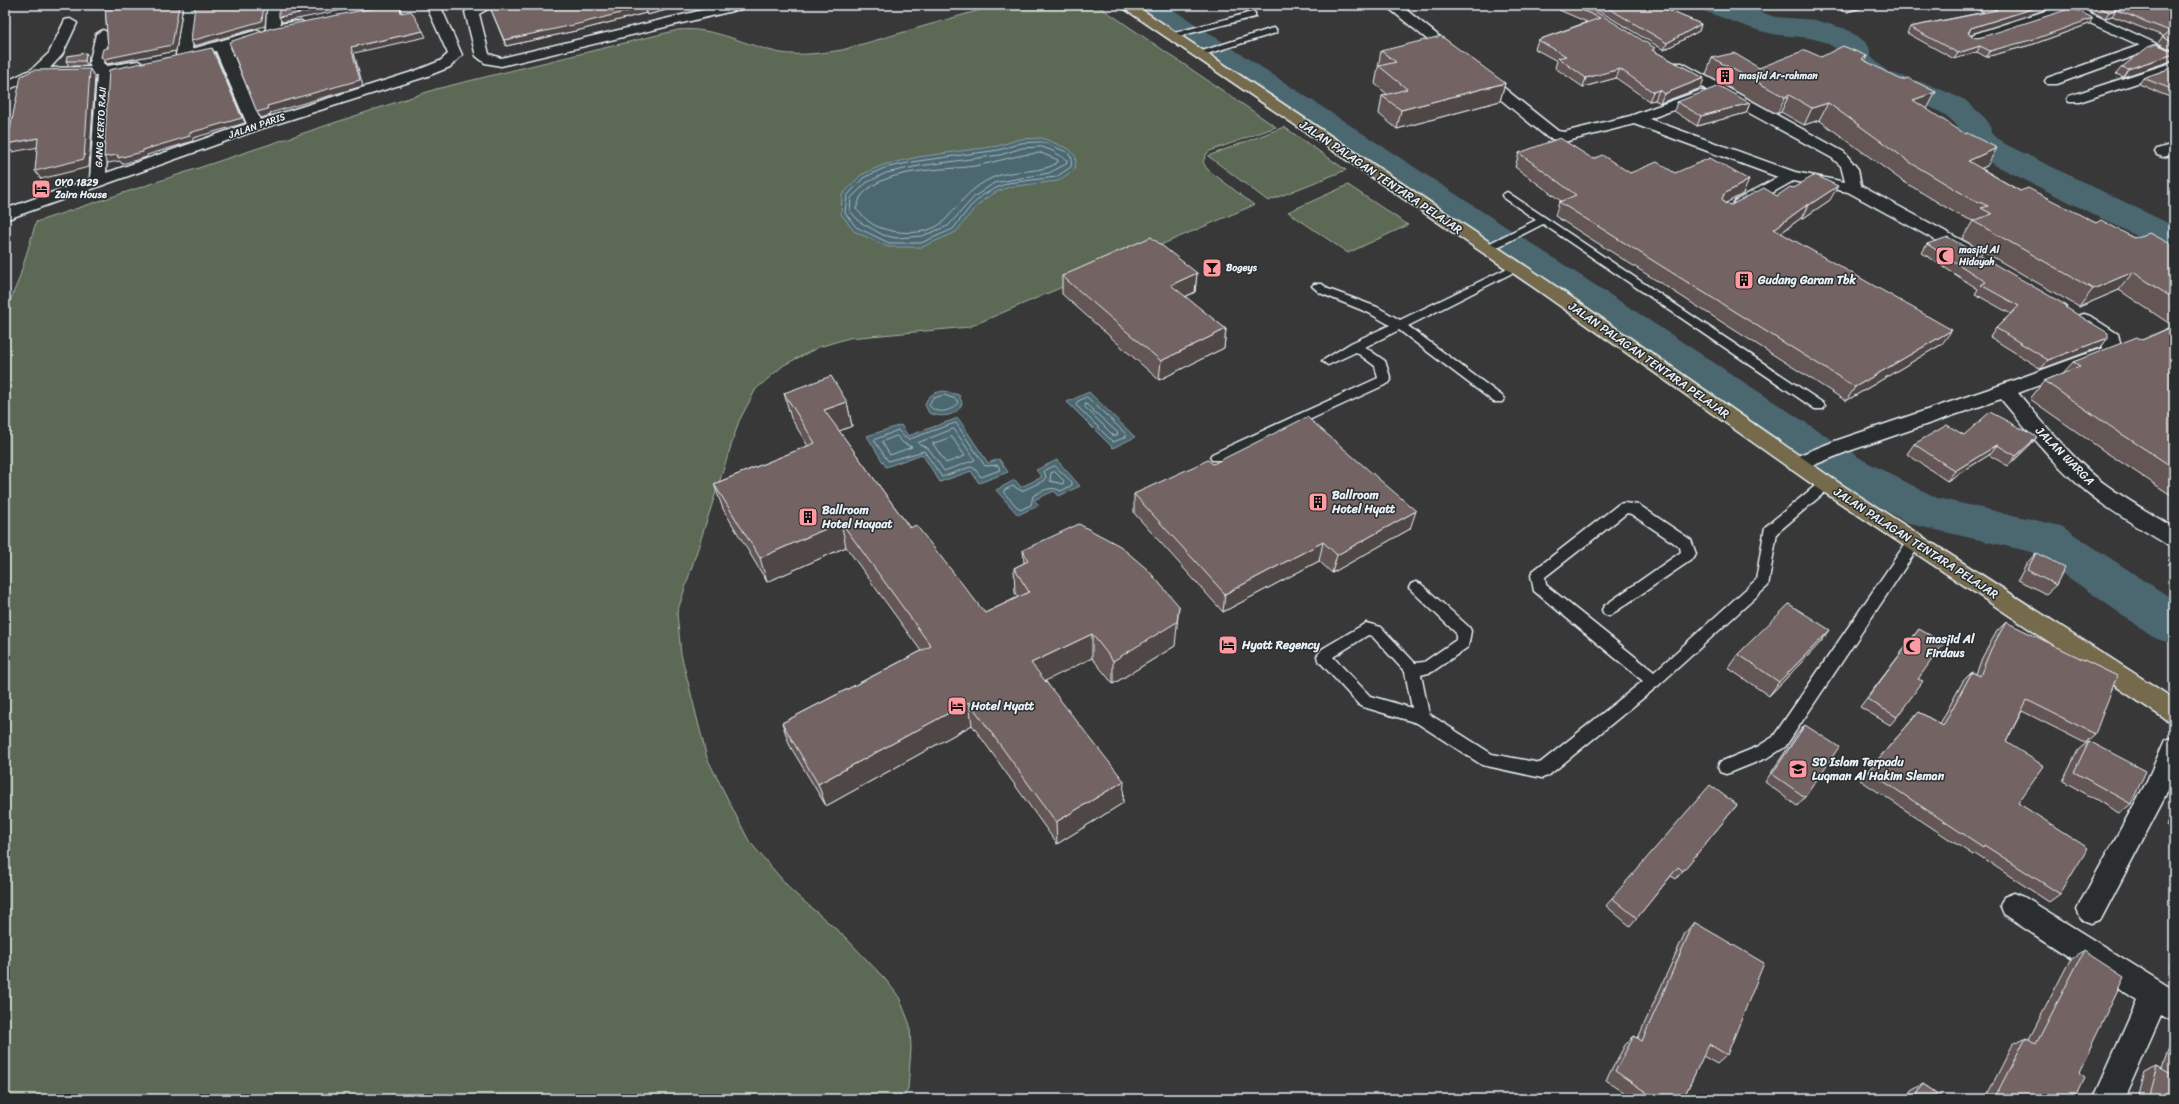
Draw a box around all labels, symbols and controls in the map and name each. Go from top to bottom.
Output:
building icon: masjid Ar-rahman [1714,65,1736,87]
place label: masjid Ar-rahman [1738,67,1818,85]
street label: GANG KERTO RAJI [90,86,112,168]
street label: JALAN PARIS [225,108,288,144]
street label: JALAN PALAGAN TENTARA PELAJAR [1294,113,1467,240]
place label: OYO 1829 Zaira House [54,174,107,204]
hotel icon: OYO 1829 Zaira House [30,178,52,200]
place label: masjid Al Hidayah [1958,241,2000,271]
mosque icon: masjid Al Hidayah [1934,245,1956,267]
bar icon: Bogeys [1201,257,1223,279]
place label: Bogeys [1226,259,1258,277]
building icon: Gudang Garam Tbk [1733,269,1755,291]
place label: Gudang Garam Tbk [1757,269,1856,291]
street label: JALAN PALAGAN TENTARA PELAJAR [1563,295,1734,424]
street label: JALAN WARGA [2029,420,2100,491]
street label: JALAN PALAGAN TENTARA PELAJAR [1828,481,2003,605]
place label: Ballroom Hotel Hyatt [1331,484,1395,520]
building icon: Ballroom Hotel Hyatt [1307,491,1329,513]
place label: Ballroom Hotel Hayaat [821,499,893,535]
building icon: Ballroom Hotel Hayaat [797,506,819,528]
place label: masjid Al Firdaus [1925,628,1975,664]
hotel icon: Hyatt Regency [1217,634,1239,656]
place label: Hyatt Regency [1241,634,1321,656]
mosque icon: masjid Al Firdaus [1901,635,1923,657]
hotel icon: Hotel Hyatt [946,695,968,717]
place label: Hotel Hyatt [970,695,1034,717]
place label: SD Islam Terpadu Luqman Al Hakim Sleman [1811,751,1945,787]
school or university icon: SD Islam Terpadu Luqman Al Hakim Sleman [1787,758,1809,780]

